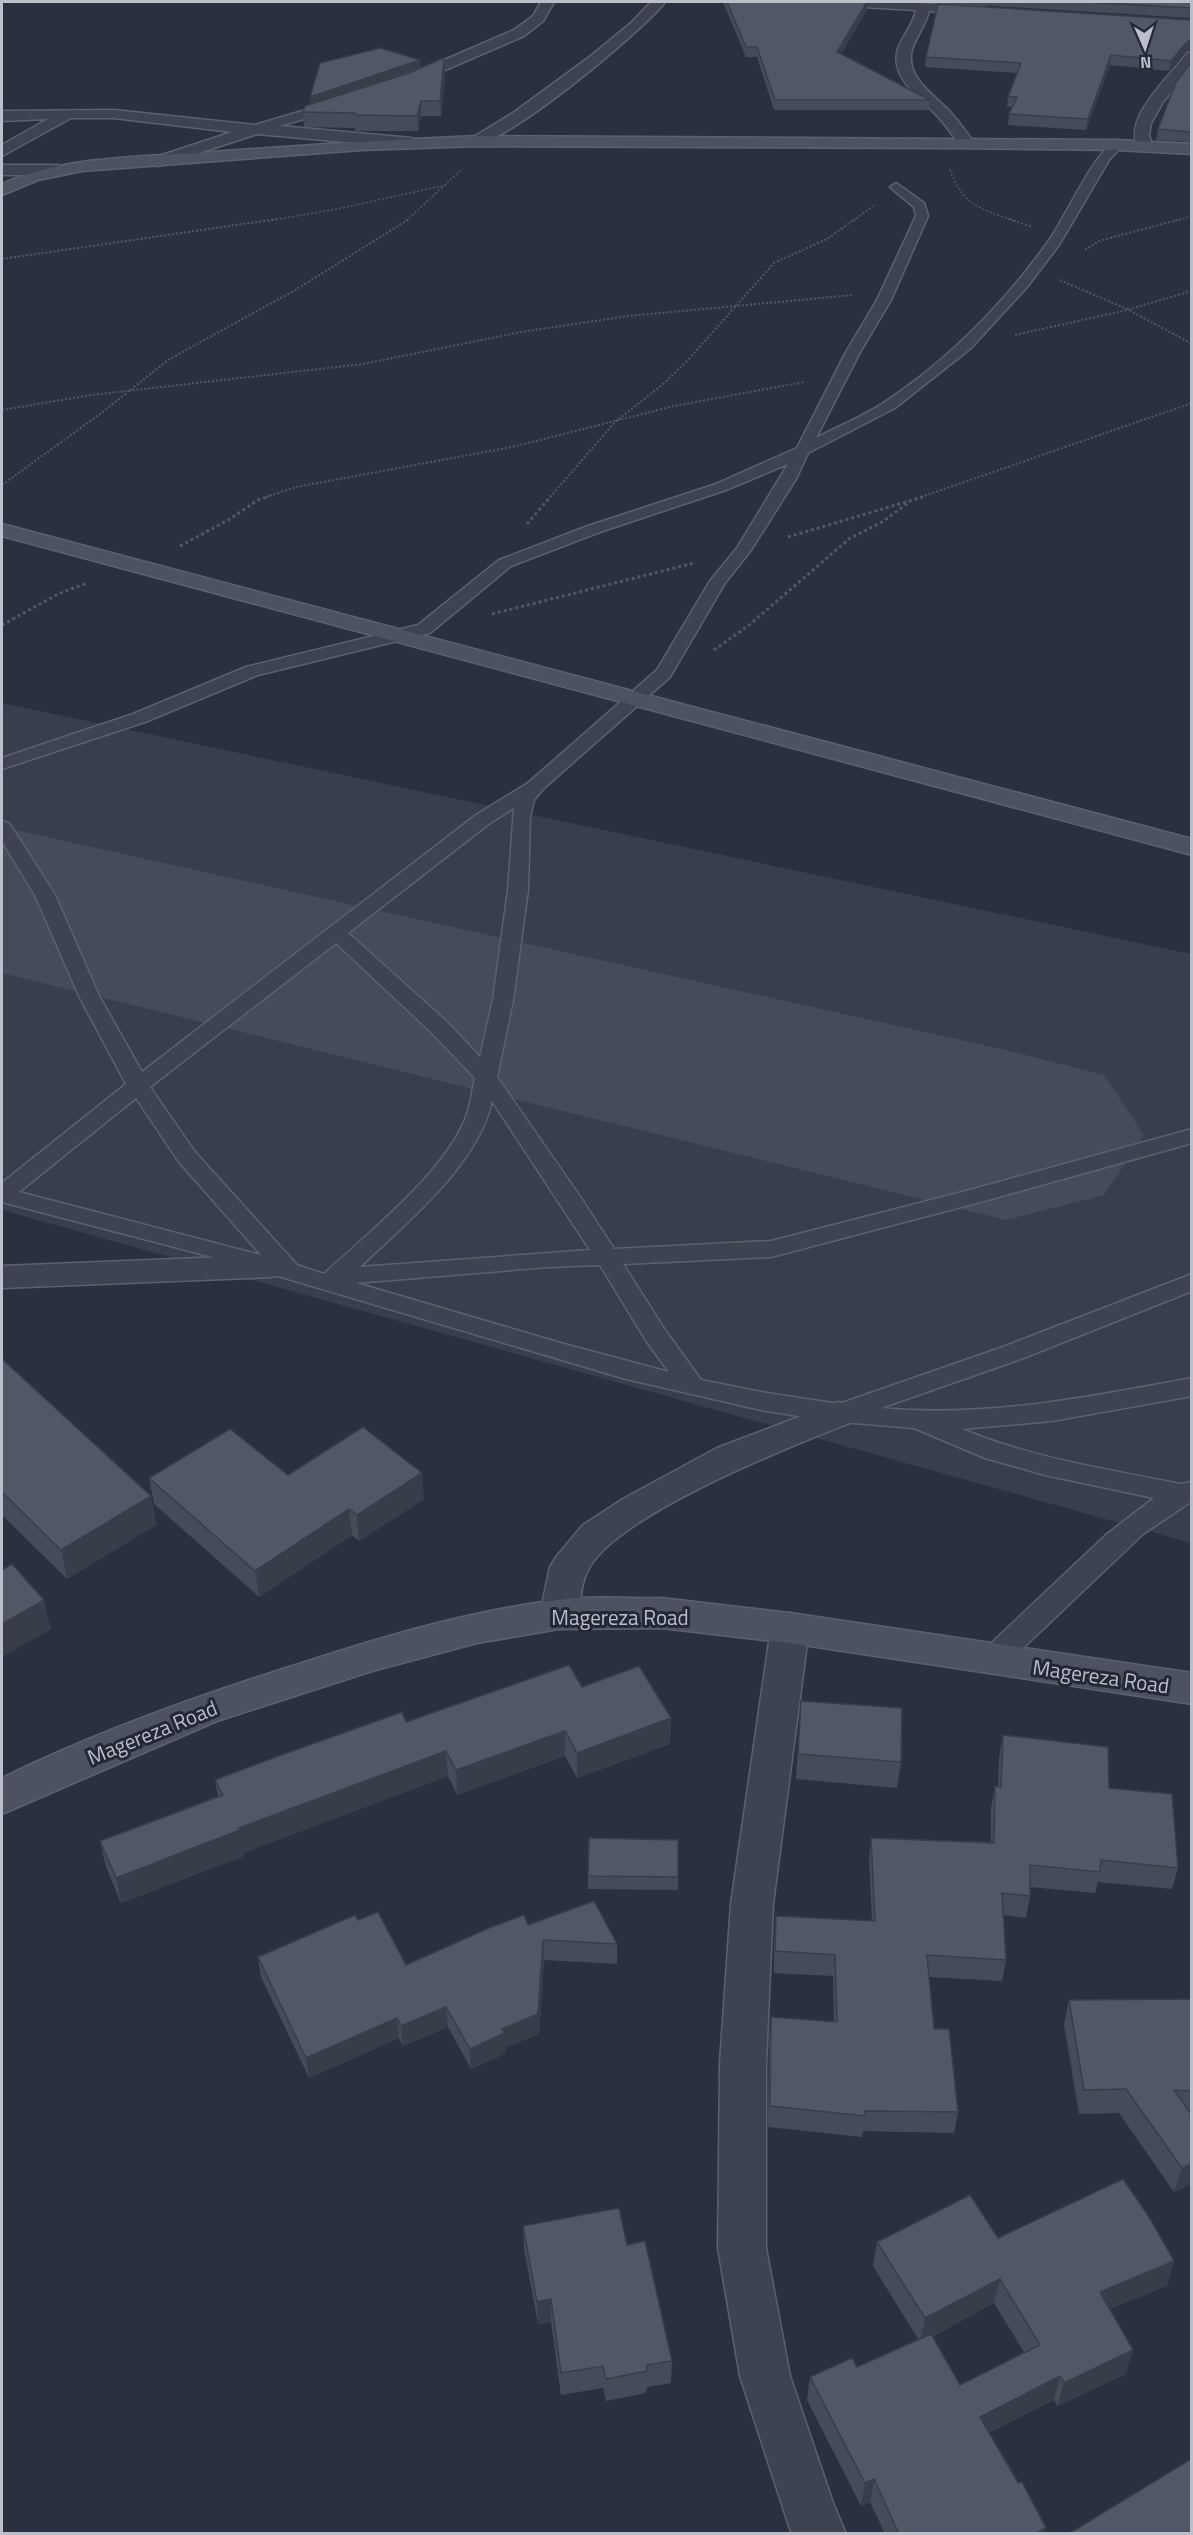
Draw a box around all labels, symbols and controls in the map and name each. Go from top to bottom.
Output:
north arrow [1115,18,1175,78]
text: N [1140,51,1152,75]
street label: Magereza Road [551,1601,689,1633]
street label: Magereza Road [1031,1651,1171,1701]
street label: Magereza Road [82,1691,222,1773]

